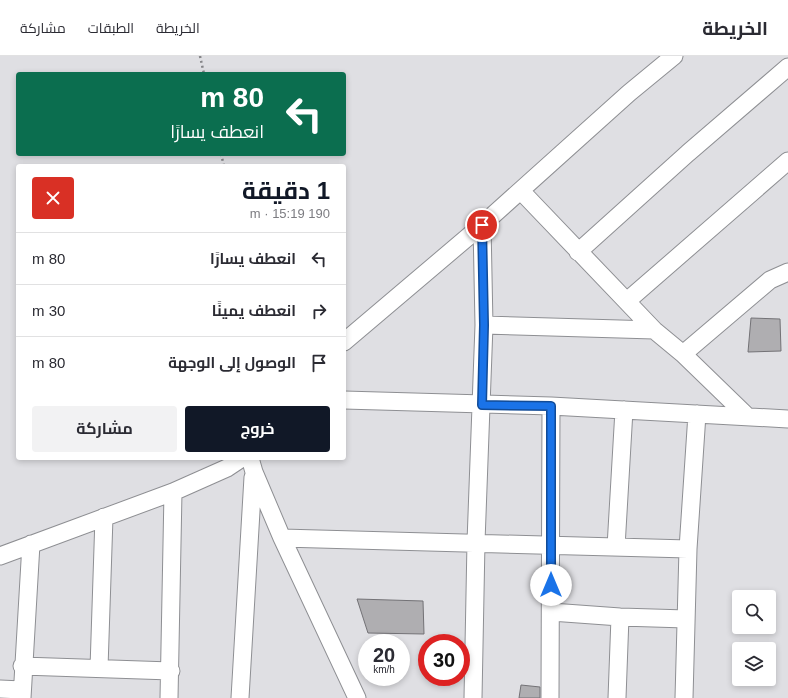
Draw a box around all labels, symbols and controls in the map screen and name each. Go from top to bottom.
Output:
text: الخريطة [702,18,768,39]
text: مشاركة [20,20,66,36]
text: الطبقات [88,20,134,36]
text: الخريطة [156,20,200,36]
text: 80 m [200,82,264,113]
icon: left [278,88,330,140]
text: انعطف يسارًا [170,122,264,142]
button: close [32,177,74,219]
text: 1 دقيقة [242,177,330,204]
text: 190 m · 15:19 [250,206,330,221]
pin [465,208,499,242]
icon: arrive [471,214,493,236]
icon: left [308,248,330,270]
text: 80 m [32,250,65,267]
text: انعطف يسارًا [210,250,296,267]
icon: right [308,300,330,322]
text: 30 m [32,302,65,319]
text: انعطف يمينًا [212,302,296,319]
icon: arrive [308,352,330,374]
text: 80 m [32,354,65,371]
text: الوصول إلى الوجهة [168,354,296,371]
button: مشاركة [32,406,177,452]
button: خروج [185,406,330,452]
position arrow [530,564,572,606]
map controls [732,590,776,686]
button: search [732,590,776,634]
speed limit sign: 30 [418,634,470,686]
button: layers [732,642,776,686]
text: 20 [373,644,395,666]
text: km/h [373,664,395,675]

